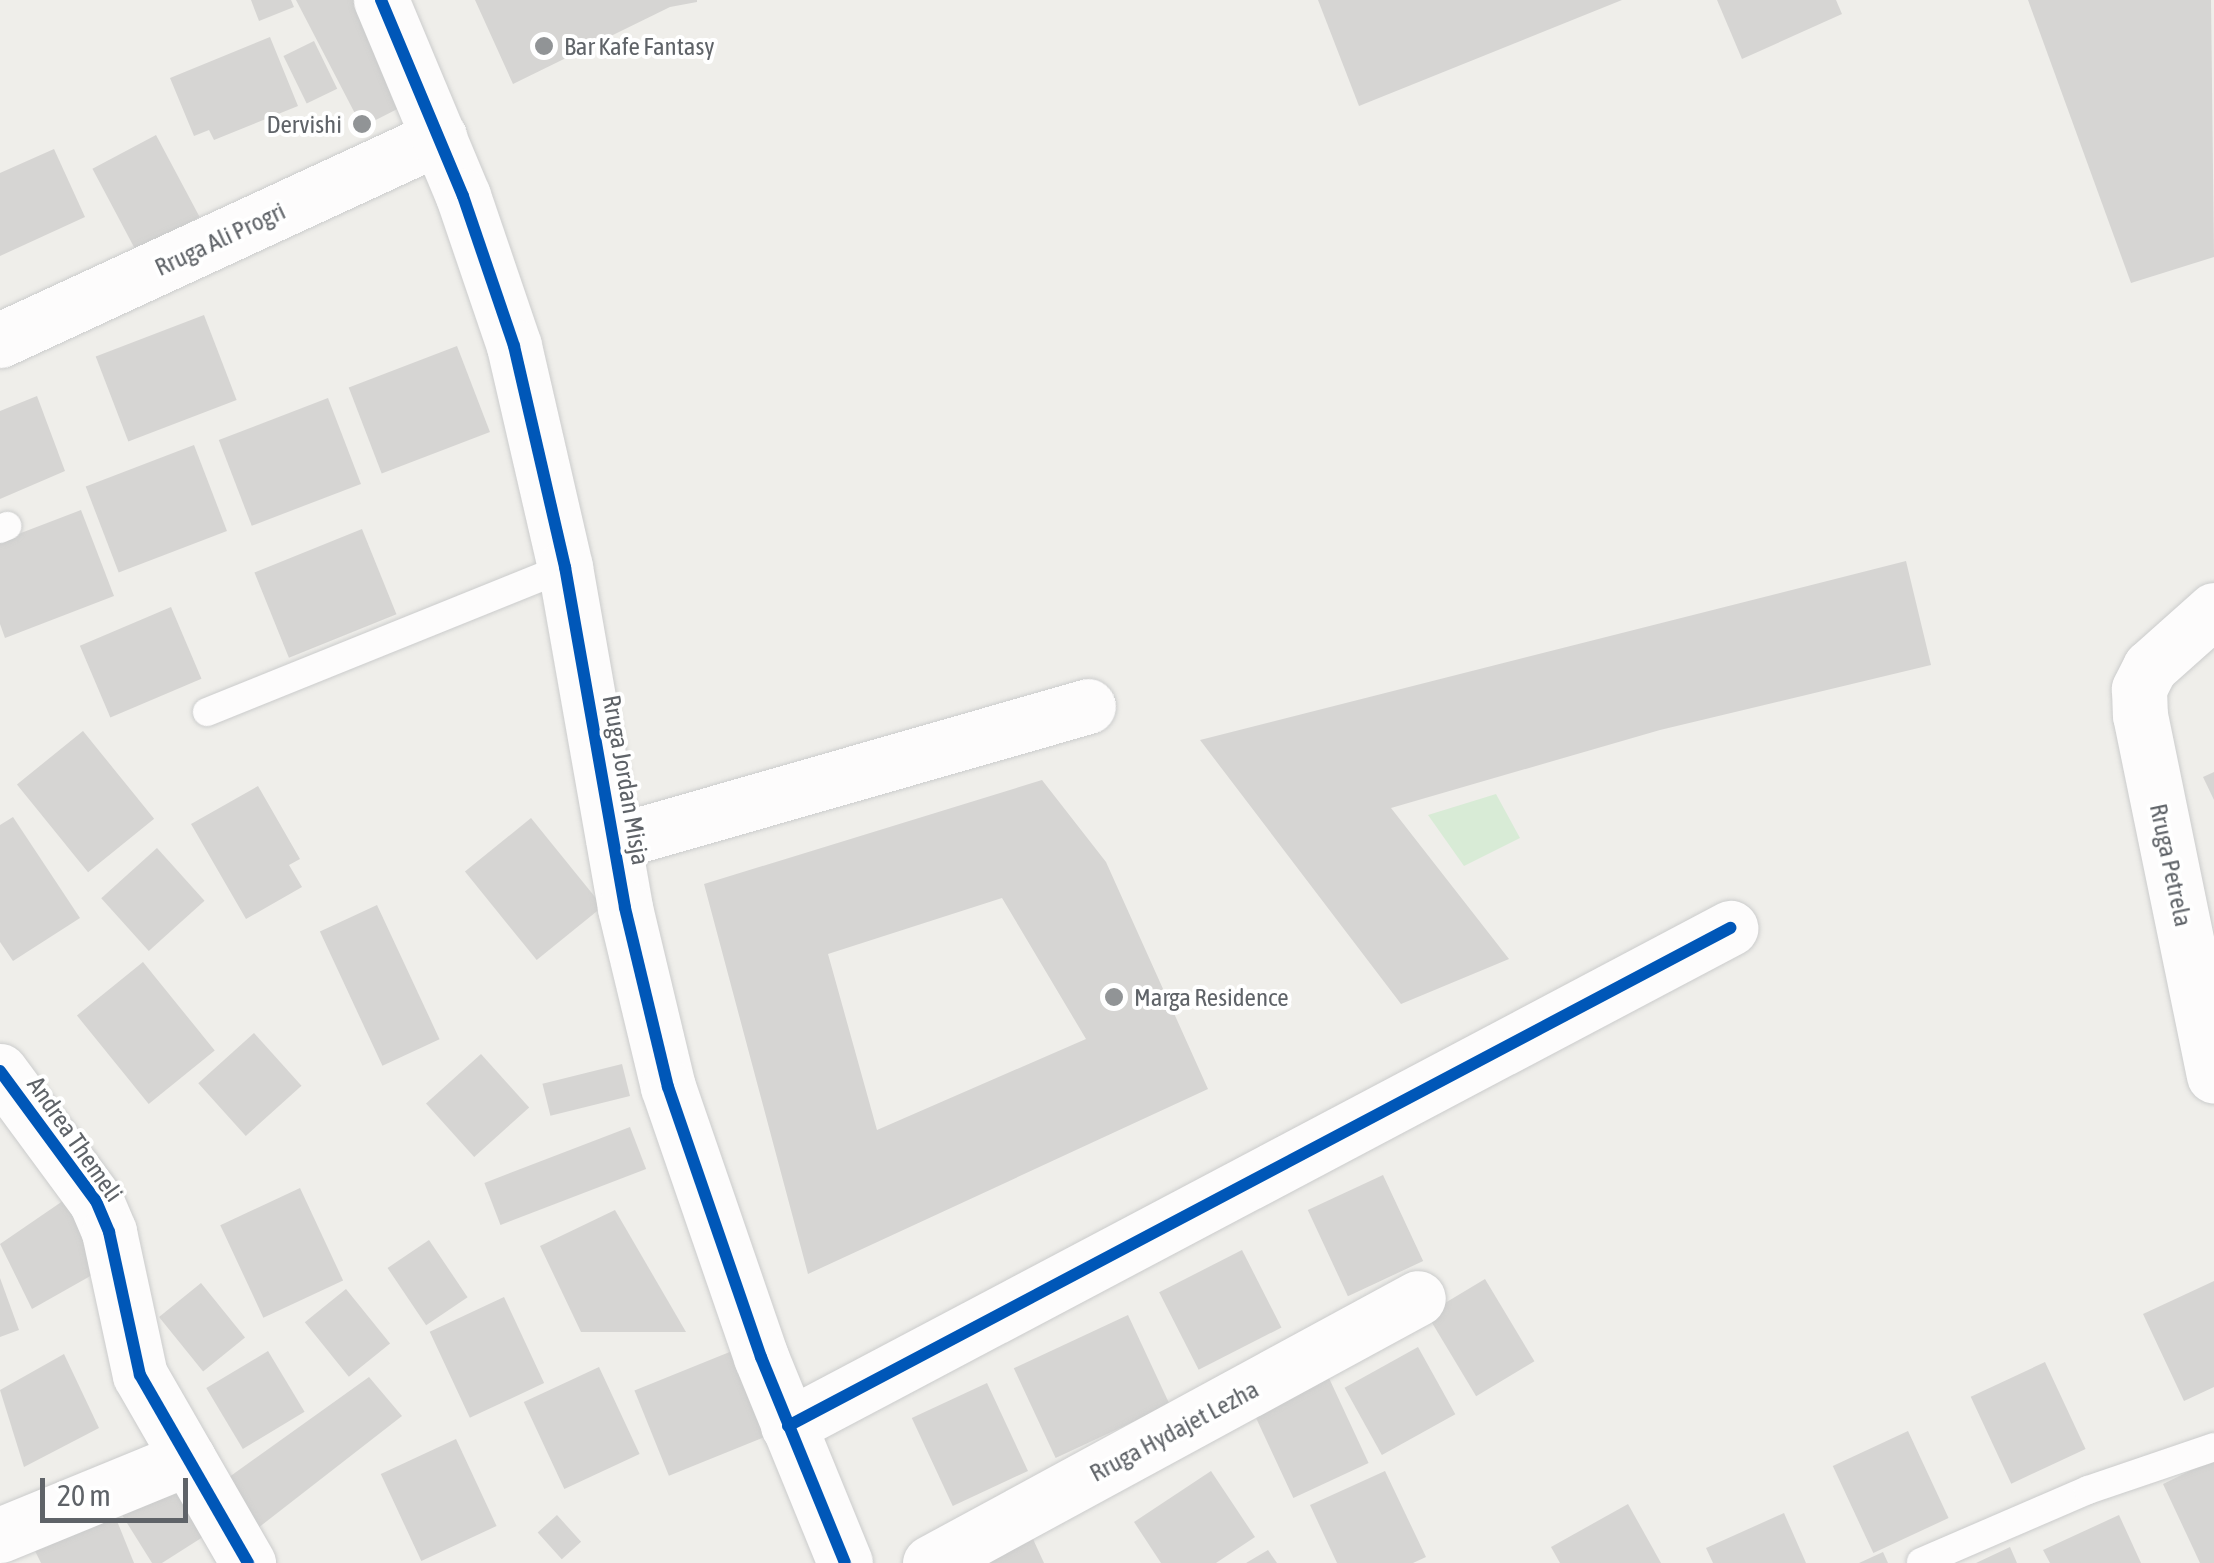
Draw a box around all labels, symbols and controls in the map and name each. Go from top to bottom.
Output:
place label: Bar Kafe Fantasy [564,31,715,61]
marker: Bar Kafe Fantasy [533,35,555,57]
place label: Dervishi [267,109,342,139]
marker: Dervishi [351,113,373,135]
street label: Rruga Ali Progri [150,196,290,282]
street label: Rruga Jordan Misja [596,693,656,867]
street label: Rruga Petrela [2143,801,2199,929]
place label: Marga Residence [1134,982,1289,1012]
marker: Marga Residence [1103,986,1125,1008]
street label: Andrea Themeli [21,1071,129,1207]
street label: Rruga Hydajet Lezha [1084,1374,1264,1488]
scale bar [45,1458,192,1520]
text: 20 m [57,1478,111,1512]

